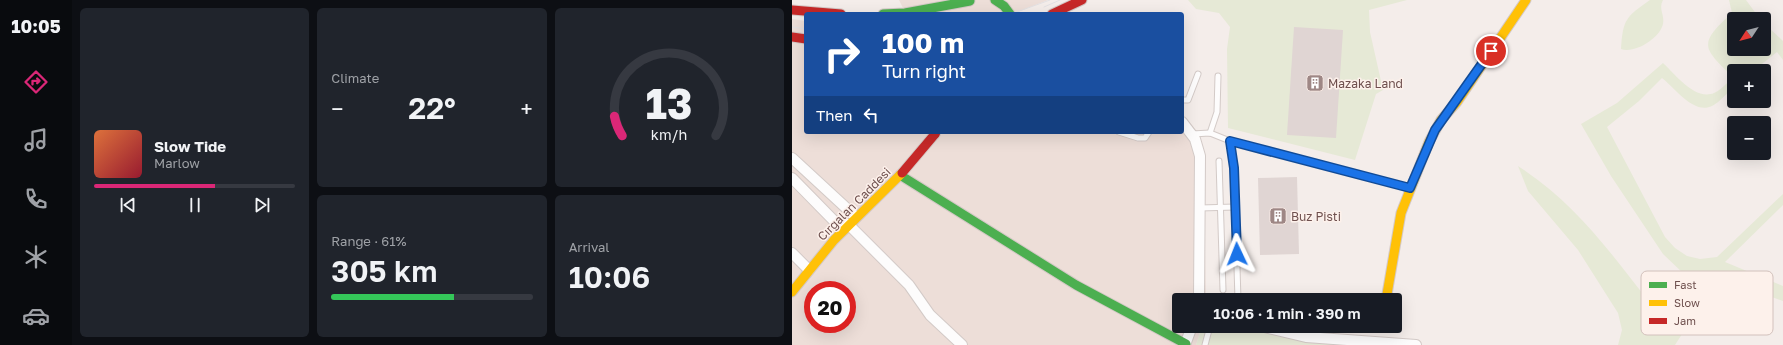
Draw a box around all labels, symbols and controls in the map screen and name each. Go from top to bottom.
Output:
north arrow [1727,12,1771,56]
map controls [1727,12,1771,160]
text: 10:05 [11,15,61,37]
text: 100 m [882,26,964,59]
icon: right [816,28,868,80]
pin [1474,34,1508,68]
icon: arrive [1480,40,1502,62]
text: Turn right [882,60,966,82]
button: + [1727,64,1771,108]
icon: directions [22,68,50,96]
text: Climate [331,70,379,86]
building icon: Mazaka Land [1305,73,1325,93]
place label: Mazaka Land [1328,76,1403,91]
text: 13 [646,77,693,127]
text: 22° [408,90,456,126]
text: − [331,95,343,122]
text: + [521,95,533,122]
icon: left [860,104,882,126]
text: Then [816,106,852,124]
button: − [1727,116,1771,160]
text: km/h [651,125,687,142]
icon: music [22,126,50,154]
text: Slow Tide [154,137,226,155]
text: Marlow [154,155,200,171]
street label: Cırgalan Caddesi [814,164,894,244]
icon: phone [22,185,50,213]
icon: previous [117,194,139,216]
icon: pause [184,194,206,216]
icon: next [251,194,273,216]
building icon: Buz Pisti [1268,206,1288,226]
place label: Buz Pisti [1291,209,1341,224]
text: Range · 61% [331,233,406,249]
position arrow [1216,233,1258,275]
text: Arrival [569,239,609,255]
icon: climate [22,243,50,271]
text: 305 km [331,253,438,289]
text: 10:06 [569,259,650,295]
legend [1641,271,1773,335]
text: Fast [1674,278,1697,291]
speed limit sign: 20 [804,281,856,333]
text: Slow [1674,296,1700,309]
icon: car [22,302,50,330]
text: 10:06 · 1 min · 390 m [1213,304,1361,322]
text: Jam [1674,314,1696,327]

